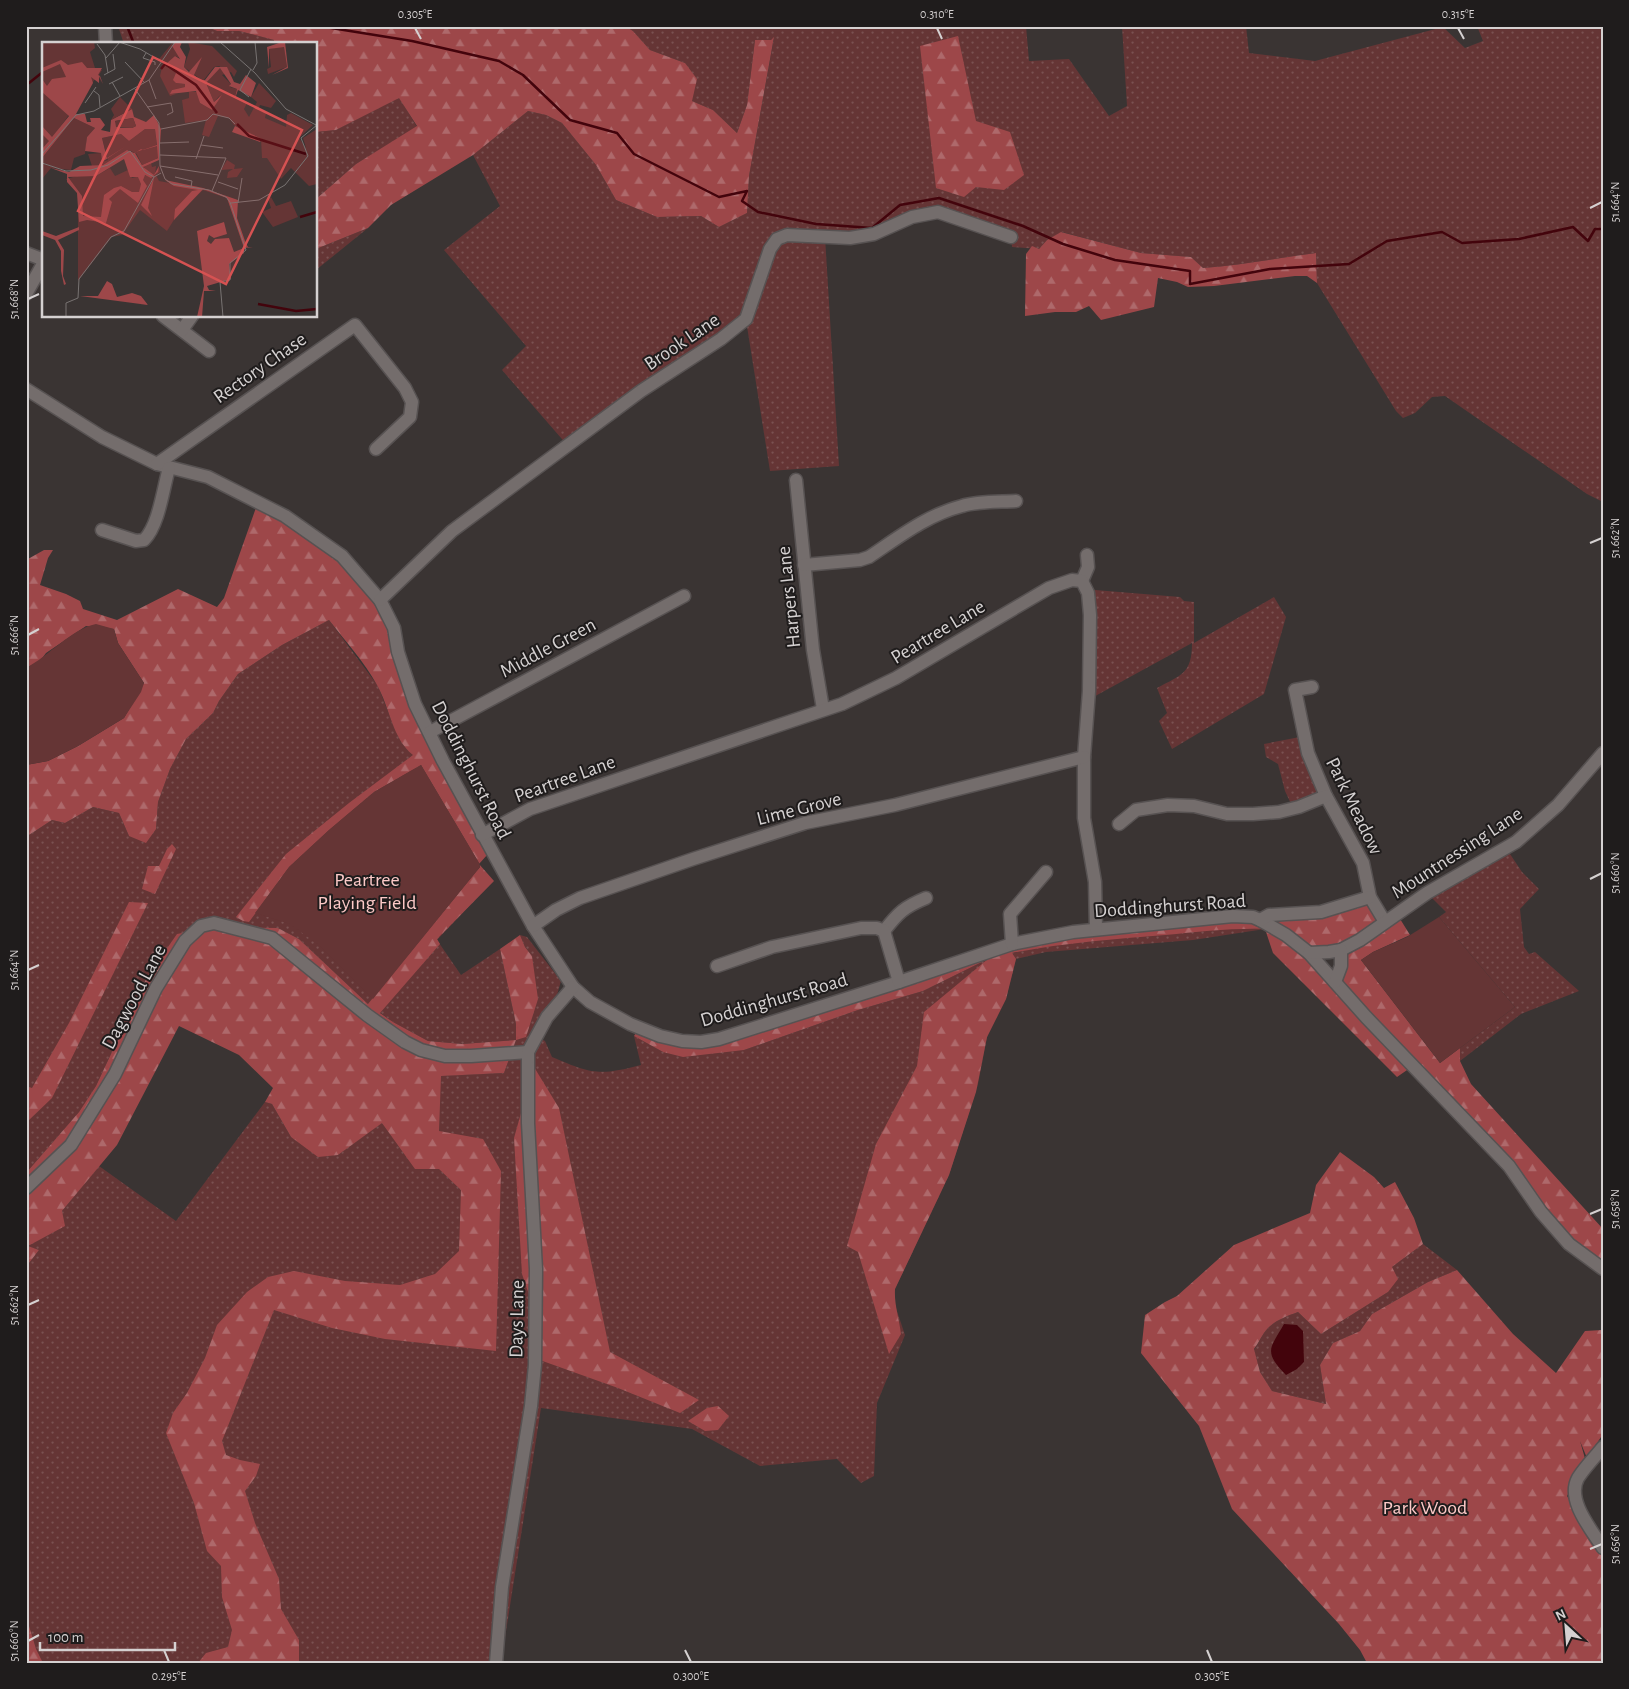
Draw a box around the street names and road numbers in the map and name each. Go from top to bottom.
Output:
street label: Brook Lane [641,310,723,374]
street label: Rectory Chase [210,329,310,407]
street label: Harpers Lane [774,545,804,649]
street label: Peartree Lane [888,596,988,668]
street label: Middle Green [497,614,599,682]
street label: Doddinghurst Road [428,698,514,842]
street label: Peartree Lane [512,752,618,806]
street label: Park Meadow [1322,754,1386,858]
street label: Lime Grove [755,789,843,829]
street label: Mountnessing Lane [1388,803,1526,903]
street label: Doddinghurst Road [1093,891,1247,921]
street label: Dagwood Lane [98,941,170,1053]
street label: Doddinghurst Road [698,969,850,1031]
street label: Days Lane [506,1280,528,1358]

